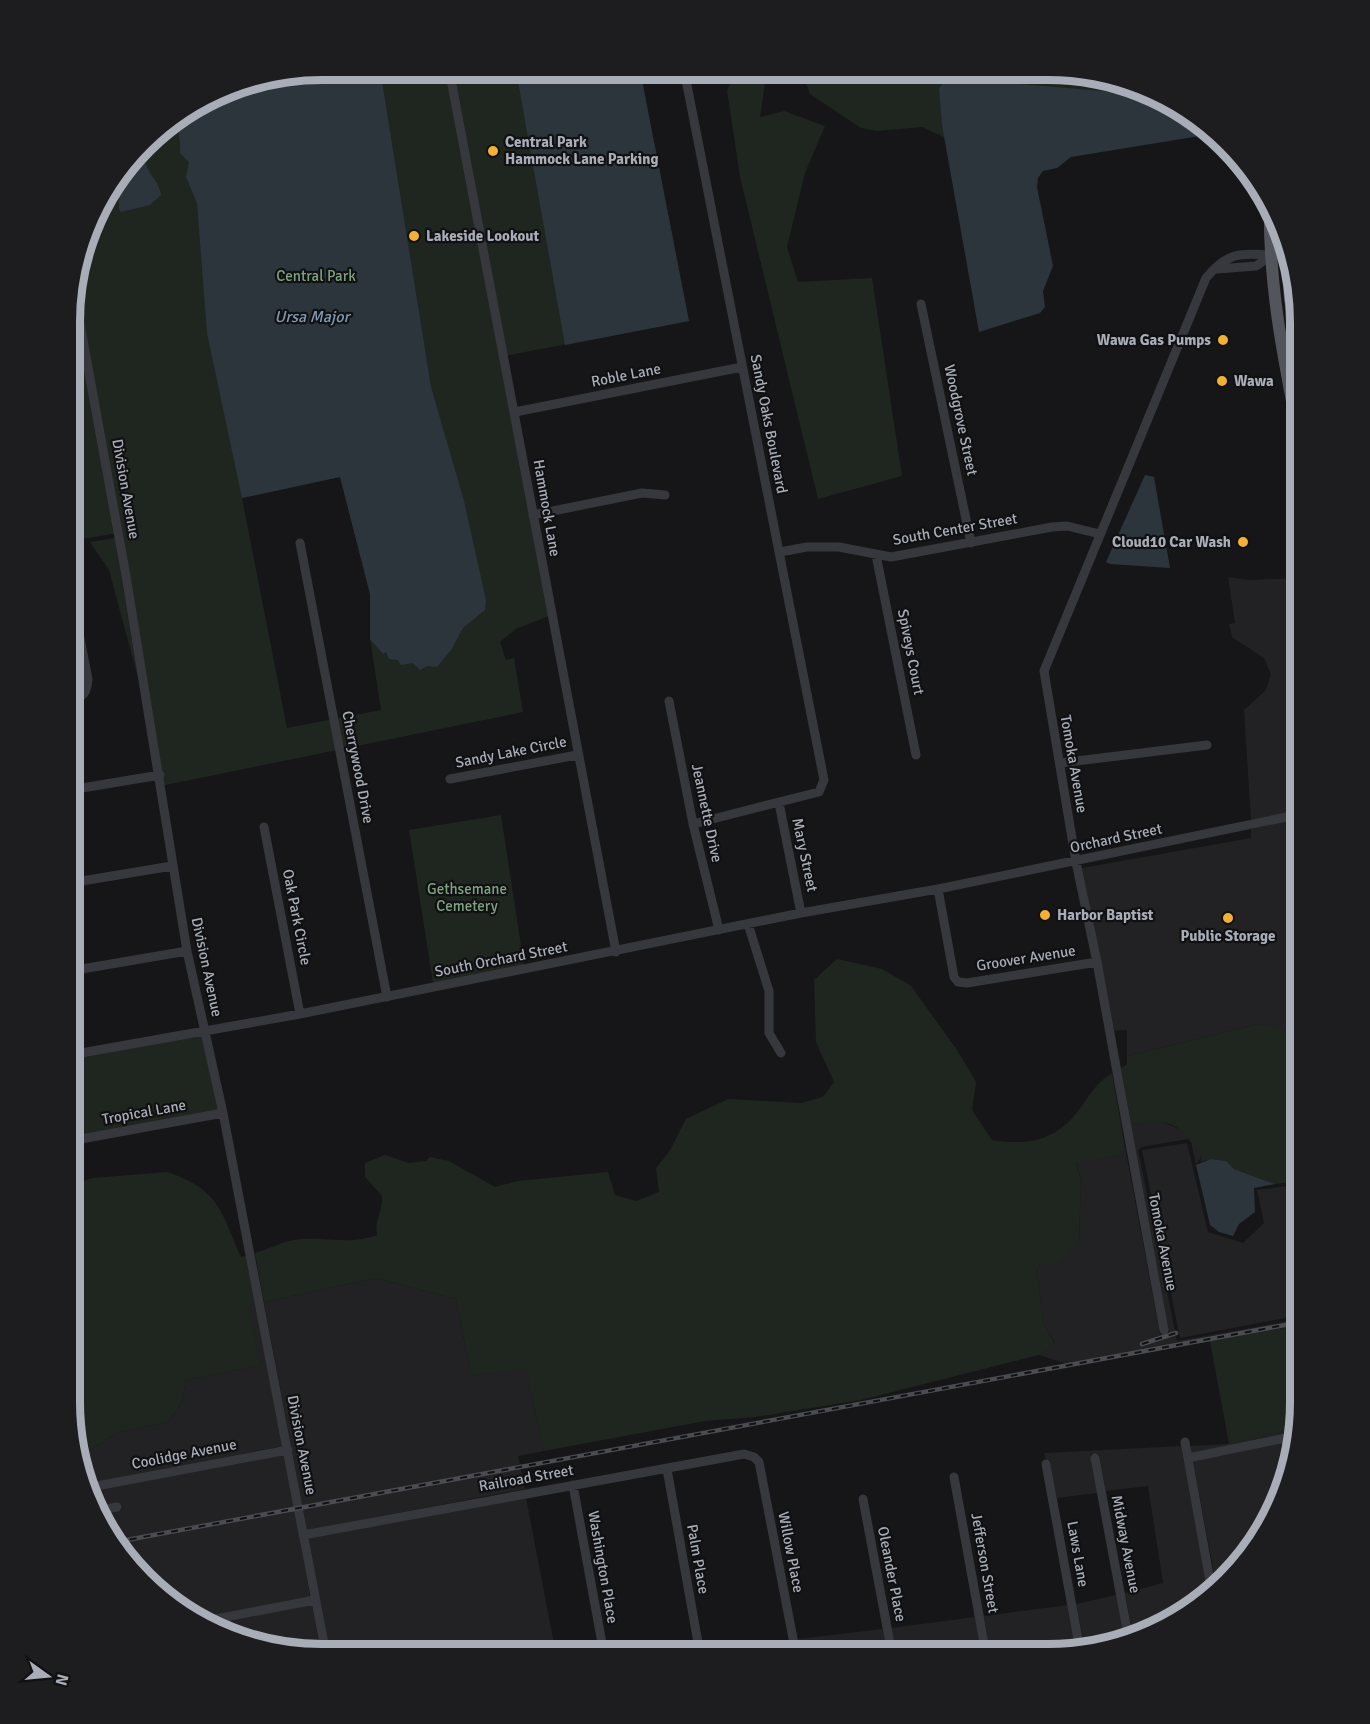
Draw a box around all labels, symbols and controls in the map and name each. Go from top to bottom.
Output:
place label: Central Park Hammock Lane Parking [505,133,659,168]
marker: Central Park Hammock Lane Parking [486,144,500,158]
place label: Lakeside Lookout [426,227,540,245]
marker: Lakeside Lookout [407,229,421,243]
park label: Central Park [276,267,356,285]
water label: Ursa Major [275,307,352,327]
place label: Wawa Gas Pumps [1097,331,1211,349]
marker: Wawa Gas Pumps [1216,333,1230,347]
street label: Sandy Oaks Boulevard [747,353,791,495]
street label: Roble Lane [590,359,662,391]
street label: Woodgrove Street [940,363,982,477]
place label: Wawa [1234,372,1274,390]
marker: Wawa [1215,374,1229,388]
street label: Division Avenue [108,438,144,540]
street label: Hammock Lane [530,458,564,558]
street label: South Center Street [891,509,1019,549]
place label: Cloud10 Car Wash [1112,533,1231,551]
marker: Cloud10 Car Wash [1236,535,1250,549]
street label: Spiveys Court [894,608,928,696]
street label: Cherrywood Drive [338,709,378,825]
street label: Tomoka Avenue [1057,714,1091,814]
street label: Sandy Lake Circle [454,732,568,772]
street label: Jeannette Drive [688,762,726,864]
street label: Mary Street [788,816,822,894]
street label: Orchard Street [1068,819,1164,857]
street label: Oak Park Circle [279,867,315,967]
park label: Gethsemane Cemetery [427,880,507,915]
place label: Harbor Baptist [1057,906,1154,924]
marker: Harbor Baptist [1038,908,1052,922]
marker: Public Storage [1221,911,1235,925]
street label: Division Avenue [188,916,226,1018]
place label: Public Storage [1181,927,1275,945]
street label: South Orchard Street [433,937,569,981]
street label: Groover Avenue [975,941,1077,975]
street label: Tropical Lane [101,1096,187,1128]
street label: Tomoka Avenue [1145,1192,1181,1292]
street label: Division Avenue [284,1394,320,1496]
street label: Coolidge Avenue [130,1435,238,1473]
street label: Railroad Street [477,1461,575,1495]
street label: Midway Avenue [1108,1493,1144,1595]
street label: Washington Place [584,1509,622,1625]
street label: Willow Place [774,1510,808,1594]
street label: Jefferson Street [967,1511,1003,1615]
street label: Laws Lane [1063,1520,1093,1588]
street label: Palm Place [683,1523,713,1595]
street label: Oleander Place [874,1525,910,1623]
north arrow [18,1646,78,1706]
text: N [50,1672,73,1688]

